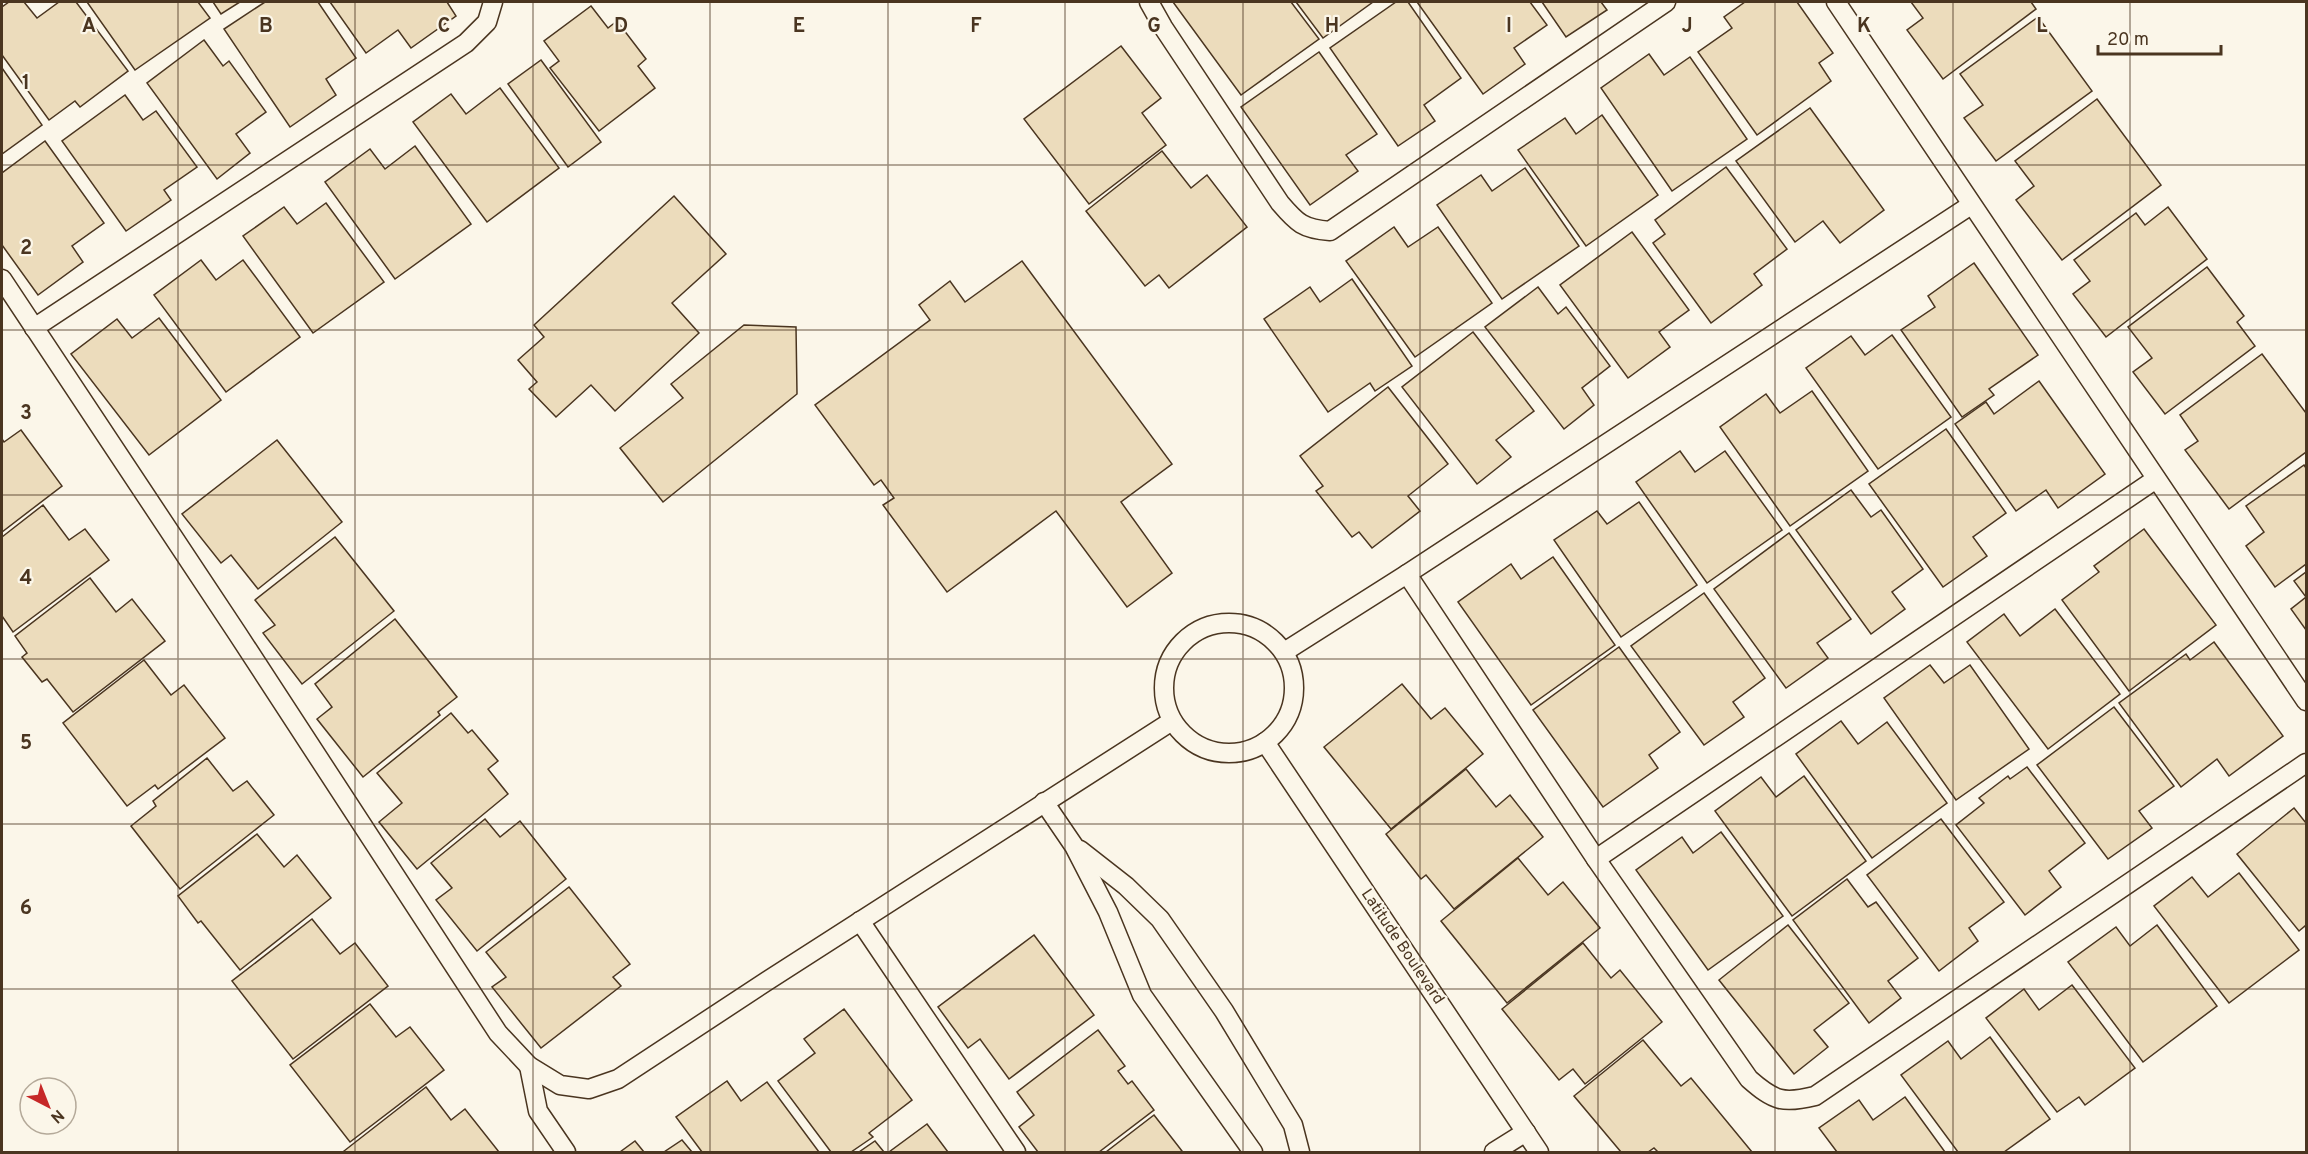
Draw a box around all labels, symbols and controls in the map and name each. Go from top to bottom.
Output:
text: A [82,14,96,40]
text: B [259,14,273,40]
text: C [438,14,450,40]
text: D [614,14,628,40]
text: E [793,14,805,40]
text: F [970,14,982,40]
text: G [1147,14,1161,40]
text: H [1325,14,1339,40]
text: I [1506,14,1512,40]
text: J [1681,14,1693,40]
text: K [1857,14,1871,40]
text: L [2036,14,2048,40]
scale bar [2098,18,2221,56]
text: 20 m [2107,29,2149,52]
text: 1 [22,71,30,97]
text: 2 [20,236,32,262]
text: 3 [20,401,32,427]
text: 4 [20,566,32,592]
text: 5 [20,731,32,757]
street label: Latitude Boulevard [1356,885,1448,1009]
text: 6 [20,896,32,922]
north arrow [18,1076,78,1136]
text: N [46,1104,68,1127]

